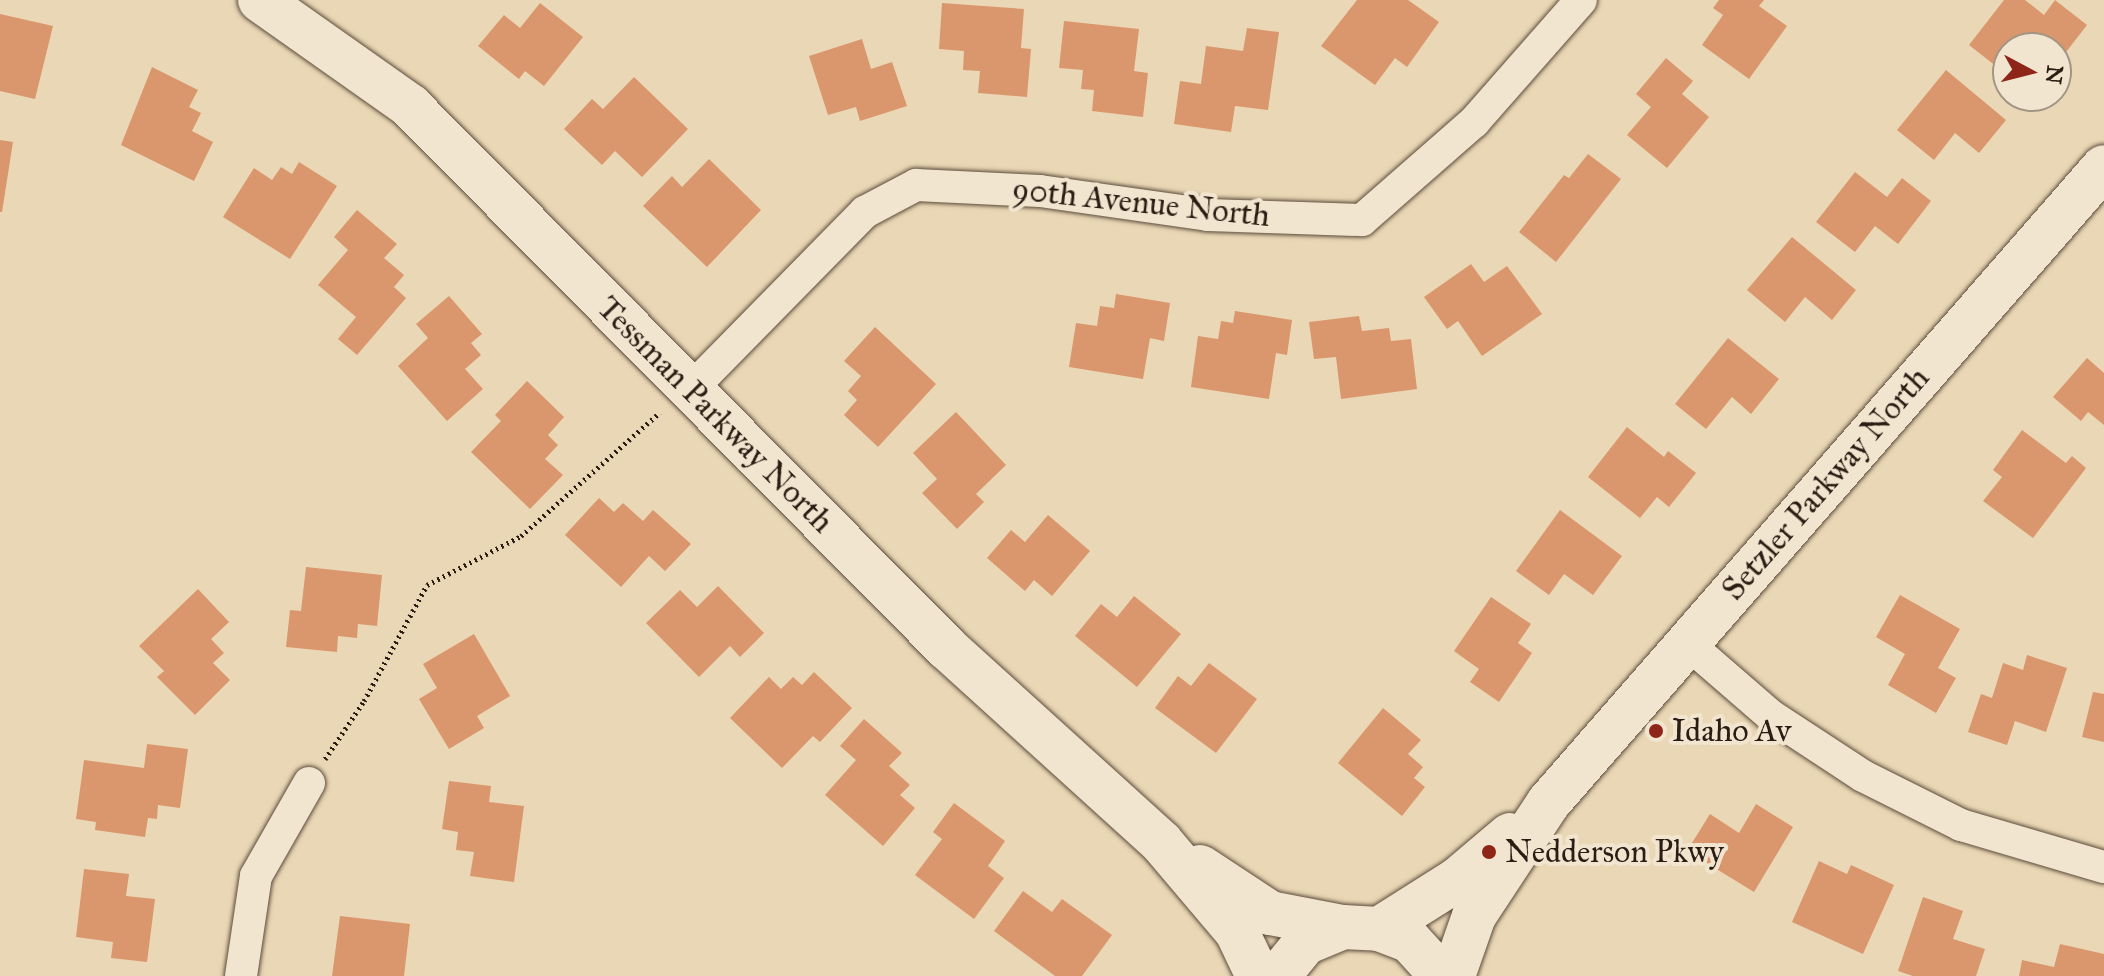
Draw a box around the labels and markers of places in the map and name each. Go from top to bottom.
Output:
place label: Idaho Av [1672,712,1791,750]
marker: Idaho Av [1647,722,1665,740]
place label: Nedderson Pkwy [1505,833,1724,871]
marker: Nedderson Pkwy [1480,843,1498,861]

